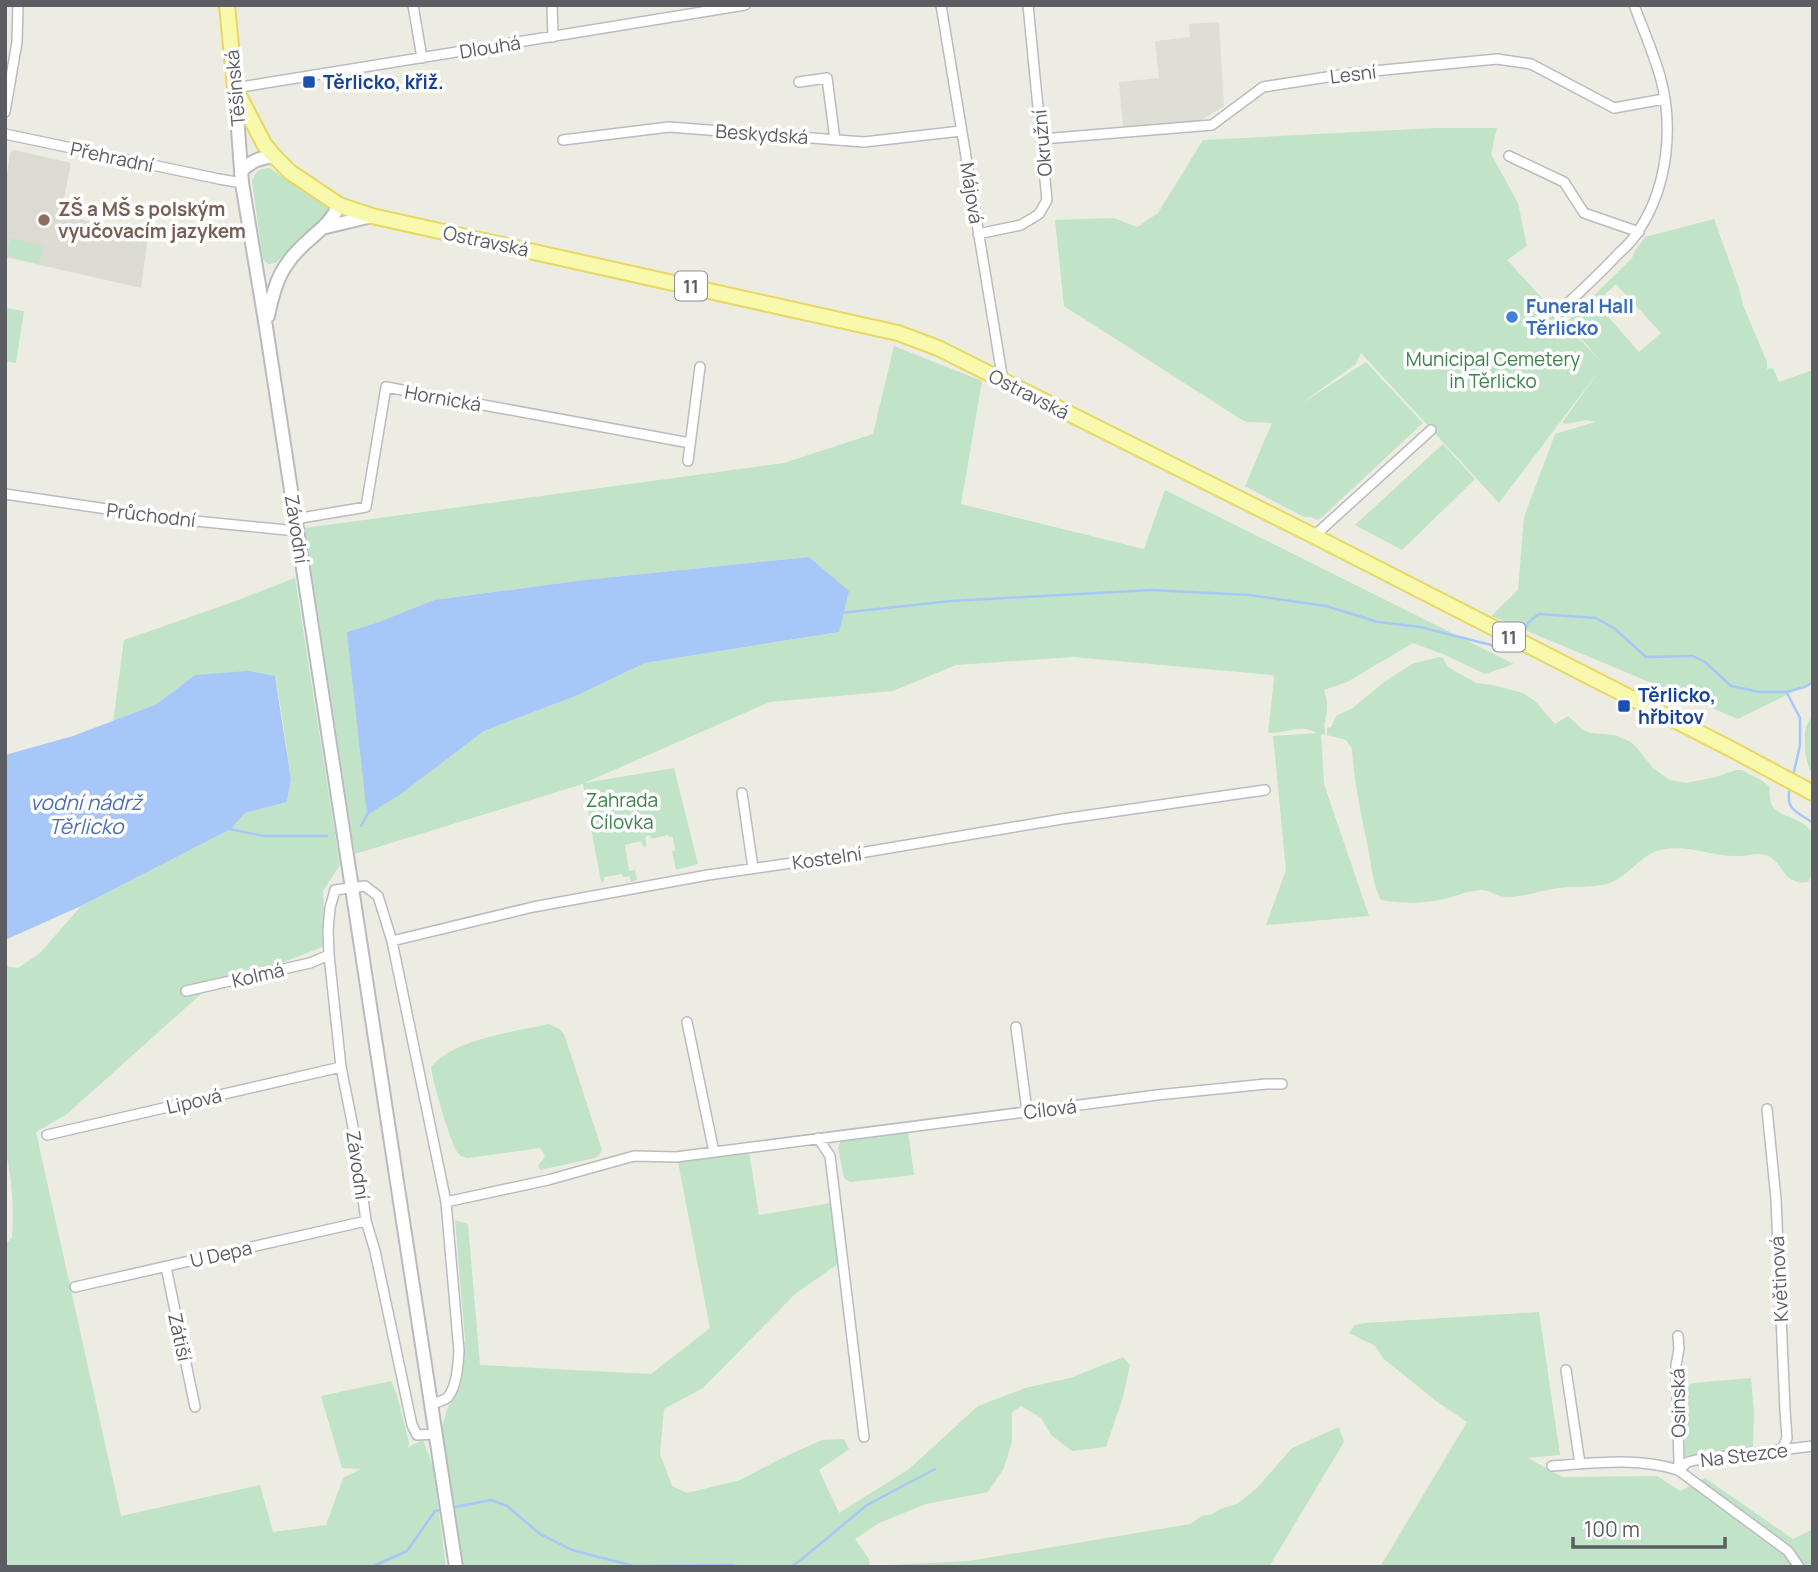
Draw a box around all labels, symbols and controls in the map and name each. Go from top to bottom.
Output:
street label: Dlouhá [458,29,522,65]
street label: Těšínská [219,49,251,127]
street label: Lesní [1328,58,1378,90]
place label: Těrlicko, křiž. [323,69,444,95]
marker: Těrlicko, křiž. [301,74,317,90]
street label: Okružní [1026,108,1058,178]
street label: Beskydská [715,118,809,150]
street label: Přehradní [68,135,156,179]
street label: Májová [954,160,990,226]
place label: ZŠ a MŠ s polským vyučovacím jazykem [58,196,246,244]
marker: ZŠ a MŠ s polským vyučovacím jazykem [36,212,52,228]
street label: Ostravská [441,219,531,263]
road number: 11 [675,272,707,300]
place label: Funeral Hall Těrlicko [1526,293,1634,341]
marker: Funeral Hall Těrlicko [1504,309,1520,325]
park label: Municipal Cemetery in Těrlicko [1406,346,1580,394]
street label: Ostravská [984,363,1074,425]
street label: Hornická [403,378,483,418]
street label: Závodní [279,493,315,565]
street label: Průchodní [105,497,197,533]
road number: 11 [1493,622,1525,652]
place label: Těrlicko, hřbitov [1638,682,1716,730]
marker: Těrlicko, hřbitov [1616,698,1632,714]
park label: Zahrada Cílovka [586,787,658,835]
water label: vodní nádrž Těrlicko [30,788,145,840]
street label: Kostelní [790,840,864,876]
street label: Kolmá [229,956,287,994]
street label: Lipová [164,1082,224,1120]
street label: Cílová [1022,1093,1078,1125]
street label: Závodní [340,1129,376,1201]
street label: U Depa [188,1234,254,1274]
street label: Květinová [1764,1235,1794,1323]
street label: Zátiší [162,1310,198,1364]
street label: Osinská [1664,1368,1692,1438]
street label: Na Stezce [1699,1437,1789,1473]
scale bar [1573,1506,1725,1550]
text: 100 m [1584,1515,1640,1543]

